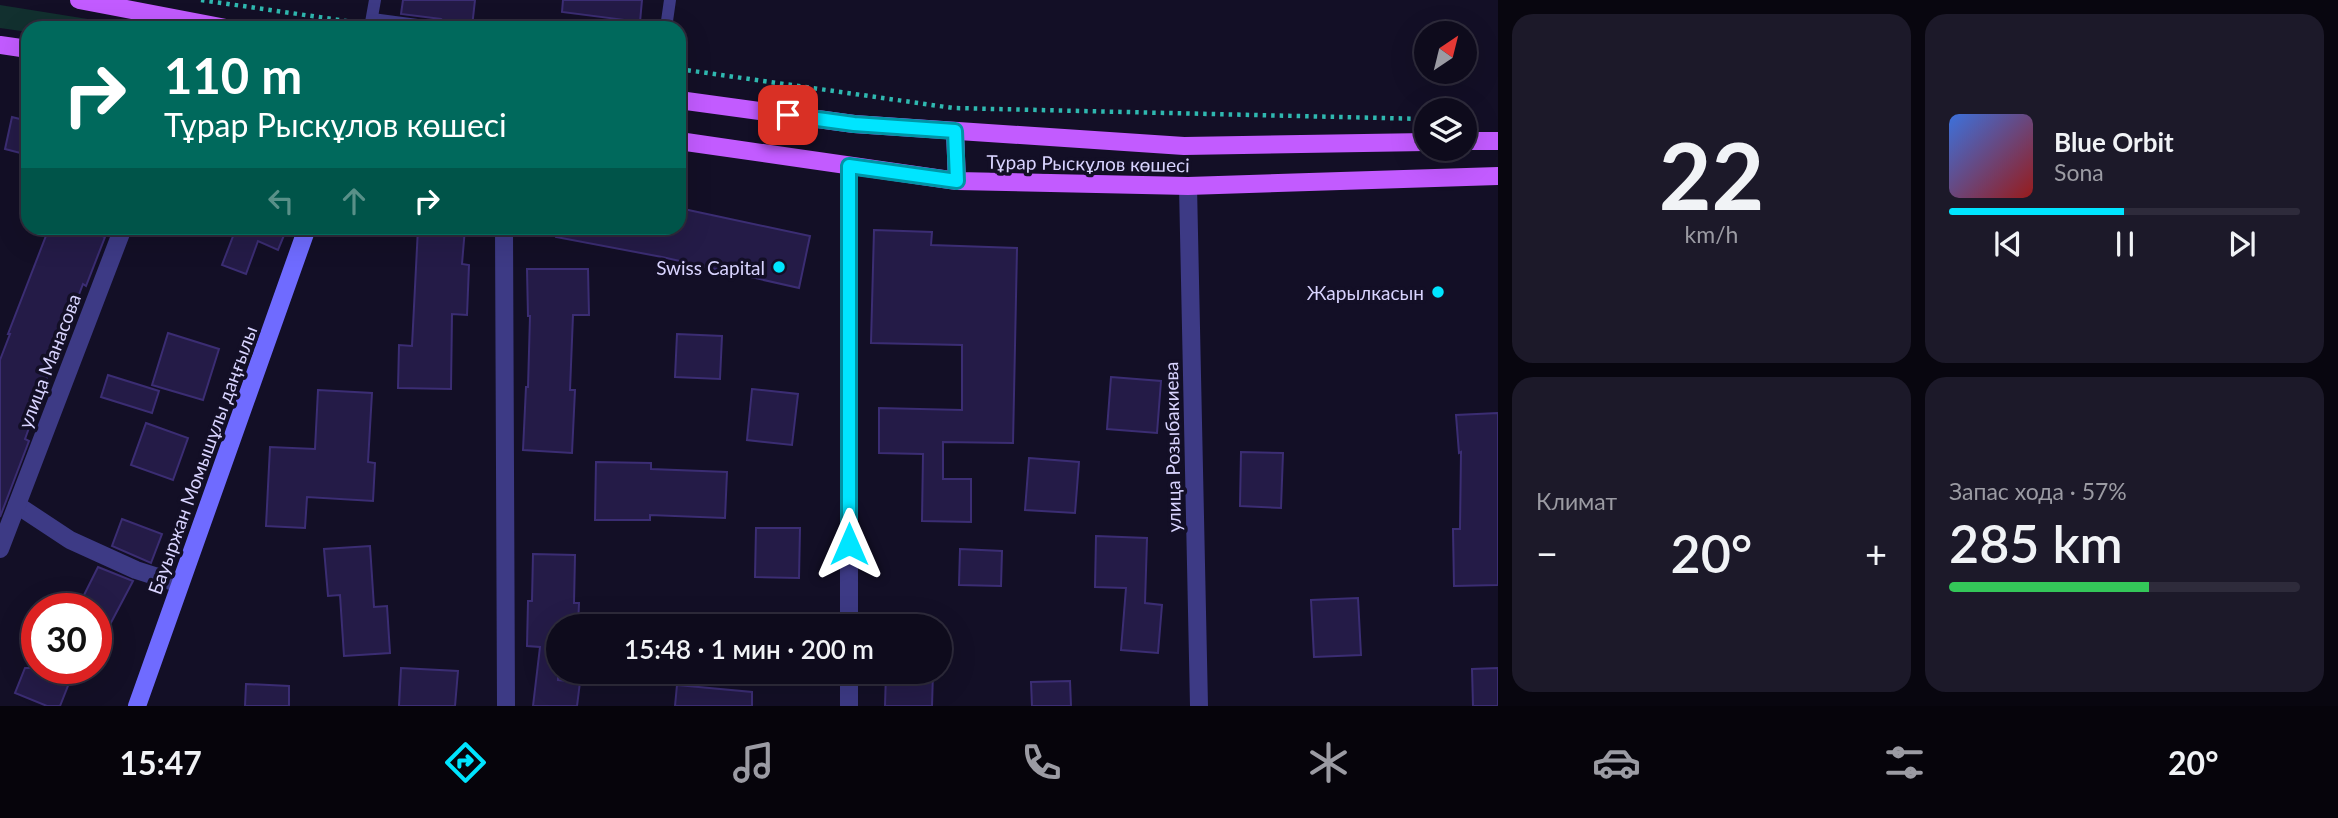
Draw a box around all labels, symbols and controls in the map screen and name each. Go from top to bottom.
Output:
north arrow [1414,21,1477,84]
map controls [1414,21,1477,161]
text: 110 m [164,46,302,104]
icon: right [49,49,140,140]
pin [758,85,818,145]
icon: arrive [769,96,807,134]
button: layers [1414,98,1477,161]
text: Тұрар Рыскұлов көшесі [164,105,507,144]
text: 22 [1659,120,1764,229]
text: Blue Orbit [2054,126,2174,158]
street label: Тұрар Рыскұлов көшесі [986,150,1190,176]
text: Sona [2054,158,2104,186]
icon: left [262,182,300,220]
icon: ahead [335,182,373,220]
icon: right [408,182,446,220]
text: km/h [1685,220,1738,248]
icon: previous [1989,225,2027,263]
icon: pause [2106,225,2144,263]
icon: next [2223,225,2261,263]
place label: Swiss Capital [656,256,765,279]
marker: Swiss Capital [771,259,787,275]
place label: Жарылкасын [1307,281,1424,304]
marker: Жарылкасын [1430,284,1446,300]
street label: улица Манасова [13,290,85,432]
street label: Бауыржан Момышұлы даңғылы [143,323,261,597]
street label: улица Розыбакиева [1159,361,1185,533]
text: Запас хода · 57% [1949,477,2127,505]
text: Климат [1536,487,1617,515]
position arrow [812,507,886,581]
text: 285 km [1949,512,2123,574]
text: 20° [1671,522,1752,584]
text: − [1536,530,1558,576]
text: + [1865,530,1887,576]
speed limit sign: 30 [21,593,112,684]
text: 15:48 · 1 мин · 200 m [624,633,874,665]
icon: directions [441,738,490,787]
icon: music [729,738,778,787]
icon: phone [1017,738,1066,787]
icon: climate [1304,738,1353,787]
icon: car [1592,738,1641,787]
icon: filters [1880,738,1929,787]
text: 15:47 [119,743,202,782]
text: 20° [2168,743,2218,782]

